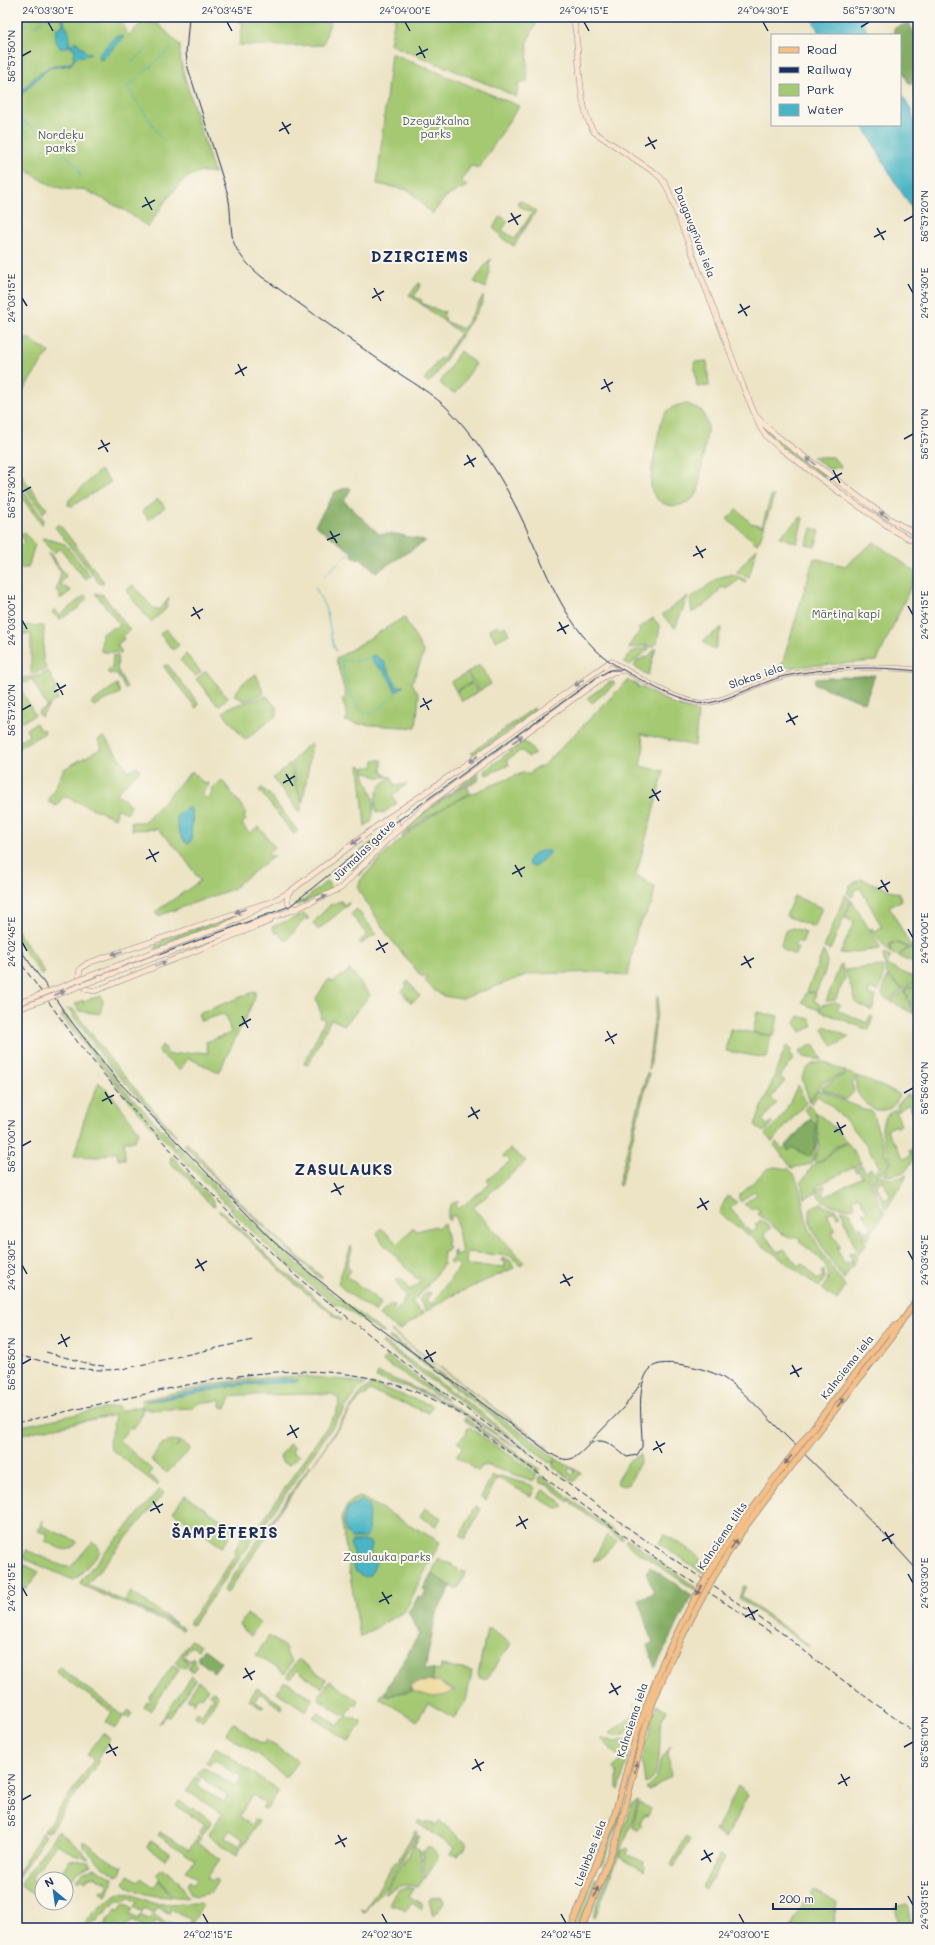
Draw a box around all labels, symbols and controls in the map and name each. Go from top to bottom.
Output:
text: 24°03'30"E [23,3,74,17]
text: 24°03'45"E [202,3,253,17]
text: 24°04'00"E [379,3,431,17]
text: 24°04'15"E [559,3,609,17]
text: 24°04'30"E [738,3,789,17]
text: 56°57'30"N [843,3,895,17]
text: 56°57'50"N [4,30,18,82]
legend [771,34,901,126]
text: Road [807,41,837,57]
text: Railway [807,61,852,77]
text: Park [807,81,834,97]
text: Water [807,101,844,117]
park label: Dzegužkalna parks [402,113,470,141]
park label: Nordeķu parks [38,127,84,155]
street label: Daugavgrīvas iela [671,184,720,280]
text: 56°57'20"N [917,190,931,242]
district label: DZIRCIEMS [371,246,469,266]
text: 24°04'30"E [917,267,931,318]
text: 24°03'15"E [4,273,18,323]
text: 56°57'10"N [917,409,931,459]
one-way arrow [805,457,816,465]
text: 56°57'30"N [4,466,18,518]
one-way arrow [878,512,890,519]
text: 24°04'15"E [917,590,931,640]
text: 24°03'00"E [4,594,18,646]
park label: Mārtiņa kapi [812,606,880,622]
street label: Slokas iela [727,659,785,692]
one-way arrow [574,679,584,687]
text: 56°57'20"N [4,684,18,736]
one-way arrow [513,735,523,743]
one-way arrow [468,755,479,763]
street label: Jūrmalas gatve [329,816,399,884]
one-way arrow [351,837,362,845]
one-way arrow [316,895,327,901]
one-way arrow [234,908,246,914]
text: 24°04'00"E [917,912,931,964]
text: 24°02'45"E [4,917,18,967]
one-way arrow [111,951,123,957]
one-way arrow [156,961,168,967]
one-way arrow [55,989,67,995]
text: 56°56'40"N [917,1062,931,1114]
text: 56°57'00"N [4,1120,18,1172]
district label: ZASULAUKS [294,1159,394,1179]
text: 24°03'45"E [917,1234,931,1285]
text: 24°02'30"E [4,1239,18,1290]
street label: Kalnciema iela [817,1331,877,1402]
text: 56°56'50"N [4,1338,18,1390]
one-way arrow [836,1396,845,1407]
one-way arrow [784,1455,793,1466]
street label: Kalnciema tilts [693,1499,750,1573]
district label: ŠAMPĒTERIS [171,1522,279,1542]
one-way arrow [730,1539,738,1549]
park label: Zasulauka parks [343,1549,431,1564]
text: 24°03'30"E [917,1557,931,1608]
text: 24°02'15"E [4,1562,18,1611]
one-way arrow [696,1584,702,1596]
street label: Kalnciema iela [612,1680,651,1759]
text: 56°56'10"N [917,1716,931,1768]
one-way arrow [633,1761,639,1774]
text: 56°56'30"N [4,1774,18,1826]
street label: Lielirbes iela [570,1817,609,1888]
north arrow [34,1871,74,1911]
text: N [42,1873,56,1890]
text: 24°03'15"E [917,1880,931,1930]
one-way arrow [594,1885,600,1897]
scale bar [773,1885,896,1911]
text: 200 m [779,1890,814,1906]
text: 24°02'15"E [184,1927,233,1941]
text: 24°02'30"E [362,1927,413,1941]
text: 24°02'45"E [541,1927,591,1941]
text: 24°03'00"E [718,1927,770,1941]

